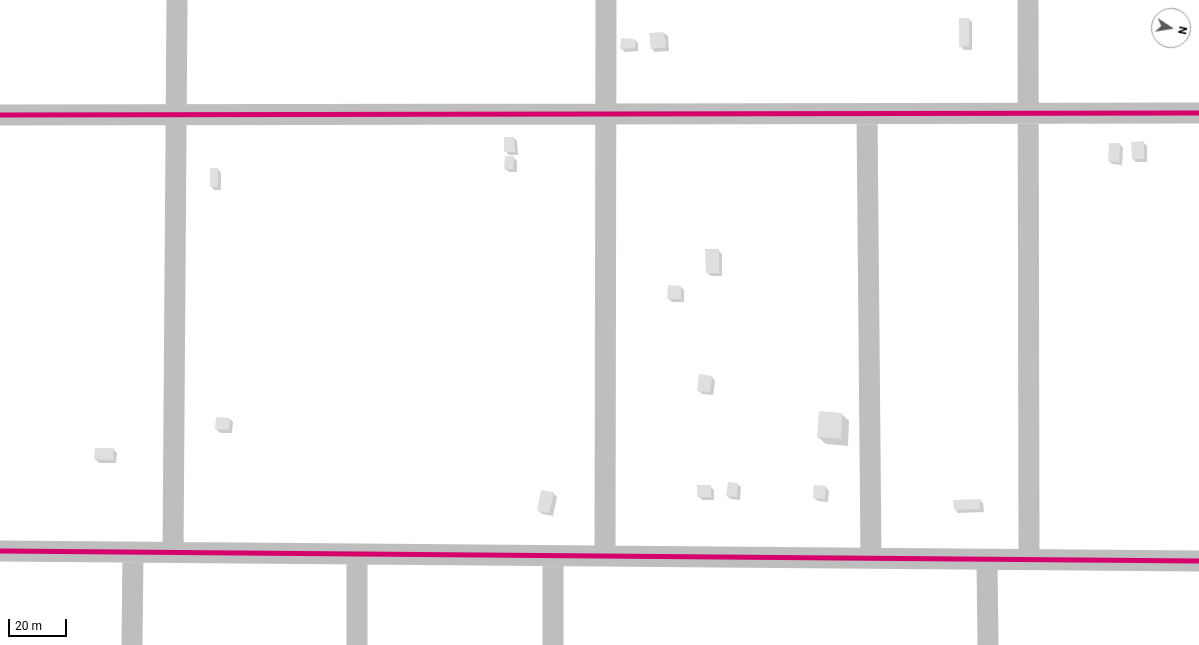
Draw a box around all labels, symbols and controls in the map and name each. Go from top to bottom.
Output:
north arrow [1151,8,1191,48]
text: N [1175,25,1189,36]
scale bar [10,611,69,637]
text: 20 m [15,619,42,633]

